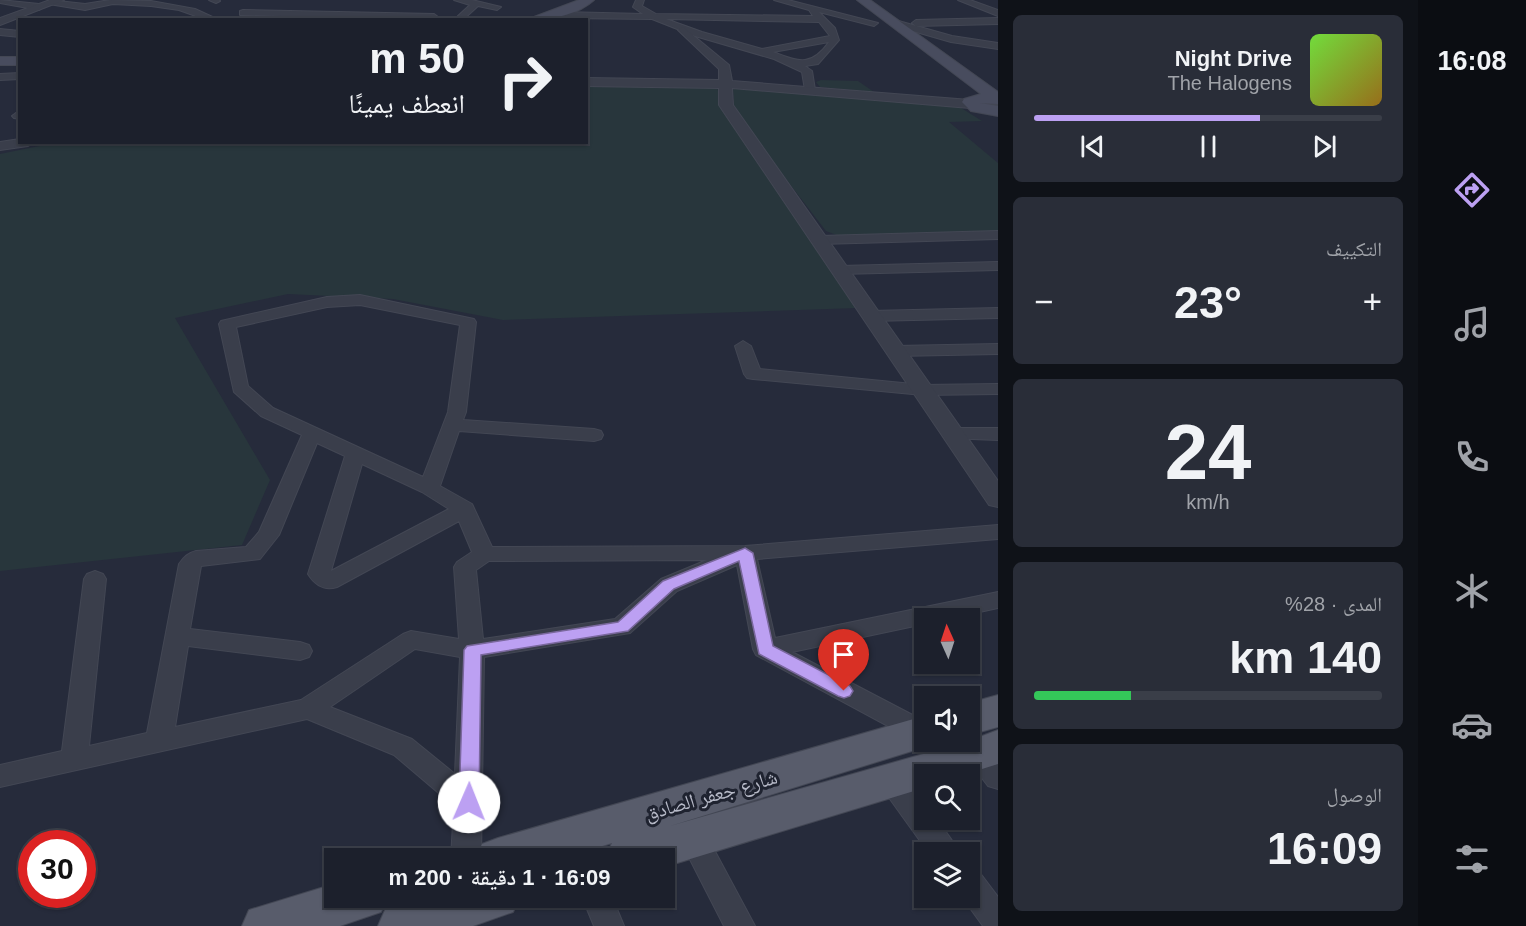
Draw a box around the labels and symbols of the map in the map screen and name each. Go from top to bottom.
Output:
north arrow [914,608,980,674]
pin [818,629,869,691]
street label: شارع جعفر الصادق [642,766,780,826]
position arrow [437,770,501,834]
speed limit sign: 30 [18,830,96,908]

